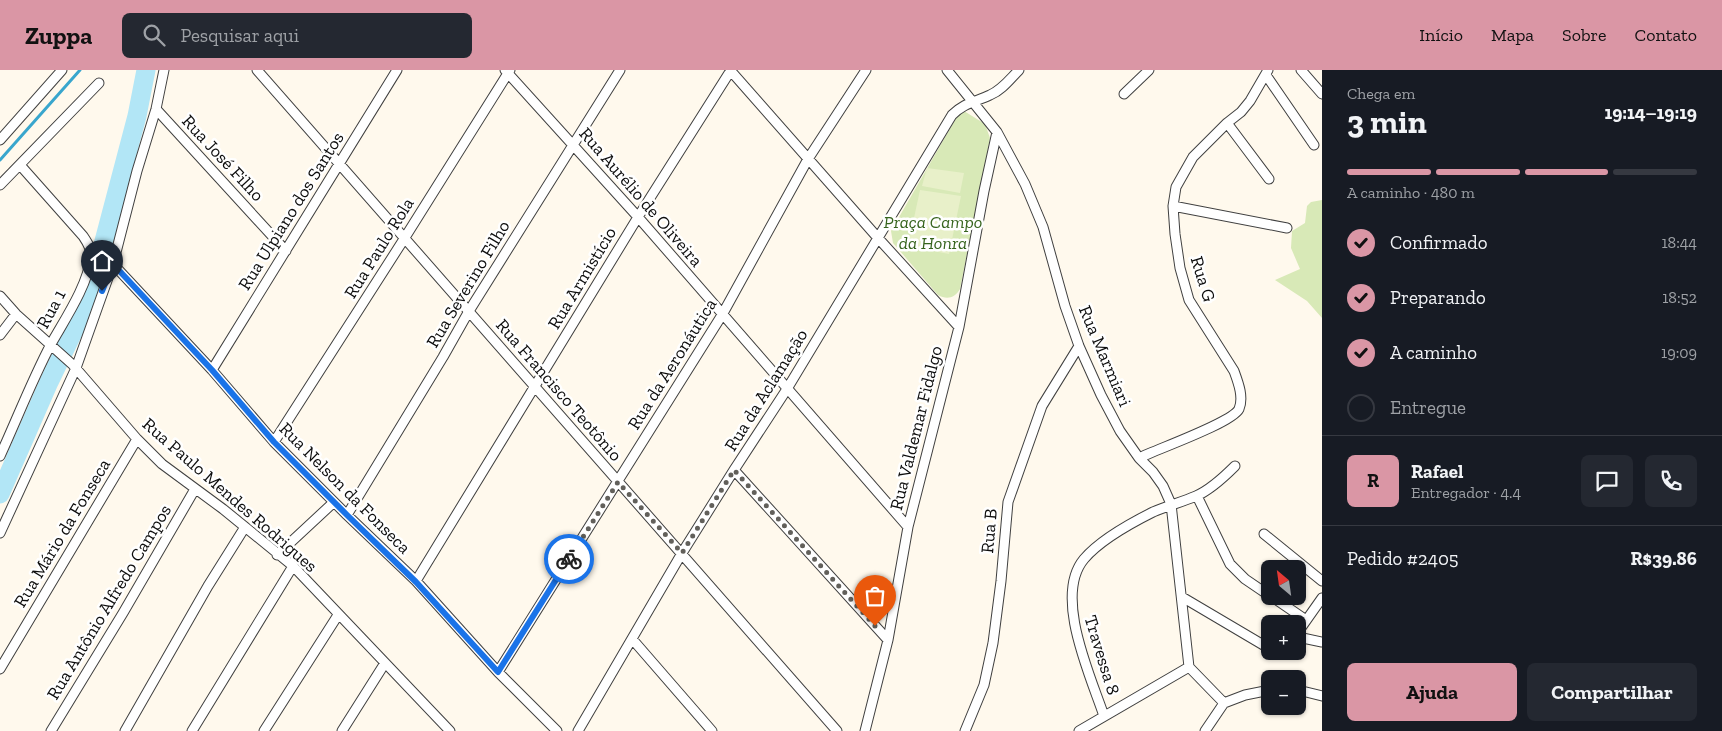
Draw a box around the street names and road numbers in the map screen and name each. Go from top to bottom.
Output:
street label: Rua José Filho [177,110,269,206]
street label: Rua Aurélio de Oliveira [574,123,708,271]
street label: Rua Ulpiano dos Santos [233,128,349,294]
street label: Rua Paulo Rola [339,193,419,302]
street label: Rua Severino Filho [421,216,515,352]
street label: Rua Armistício [543,223,621,333]
street label: Rua G [1186,254,1220,304]
street label: Rua 1 [32,286,70,332]
street label: Rua da Aeronáutica [623,294,721,434]
street label: Rua Marmiari [1074,302,1136,410]
street label: Rua Francisco Teotônio [491,314,627,466]
street label: Rua da Aclamação [720,325,812,455]
street label: Rua Valdemar Fidalgo [885,343,947,513]
street label: Rua Paulo Mendes Rodrigues [138,413,322,577]
street label: Rua Nelson da Fonseca [275,418,416,559]
street label: Rua Mário da Fonseca [9,454,115,611]
street label: Rua Antônio Alfredo Campos [42,500,176,704]
street label: Rua B [976,508,1002,554]
street label: Travessa 8 [1079,612,1125,698]

